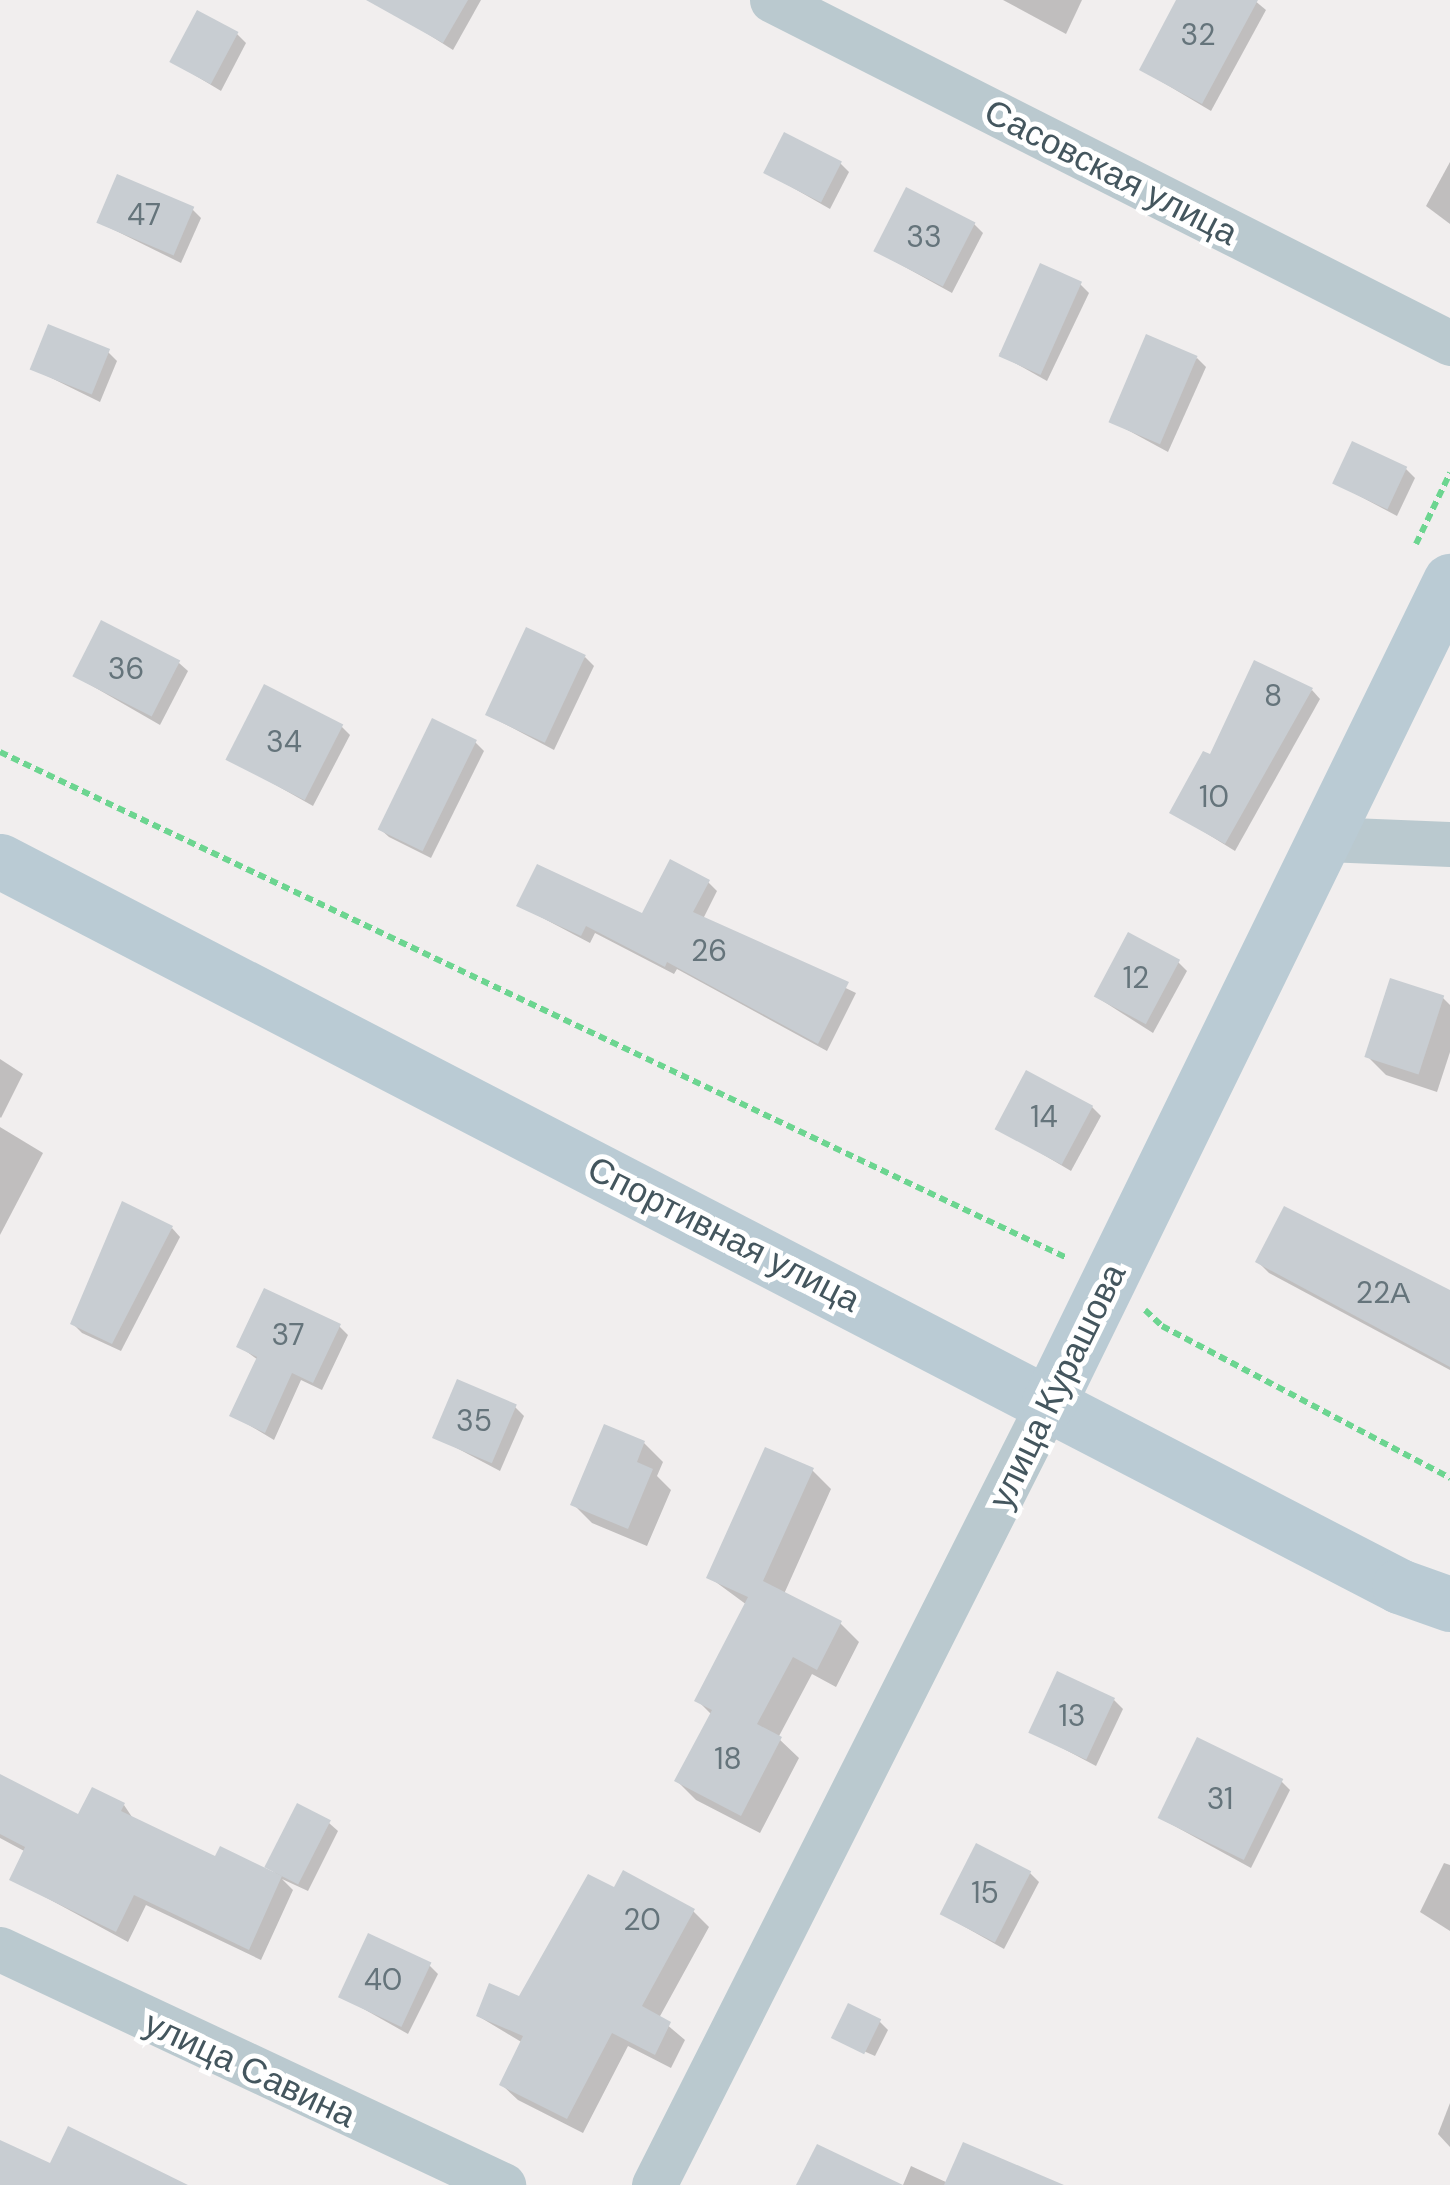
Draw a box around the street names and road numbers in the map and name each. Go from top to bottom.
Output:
street label: Сасовская улица [978,90,1244,254]
street label: Спортивная улица [581,1147,867,1321]
street label: улица Курашова [980,1257,1134,1515]
street label: улица Савина [138,2002,362,2136]

